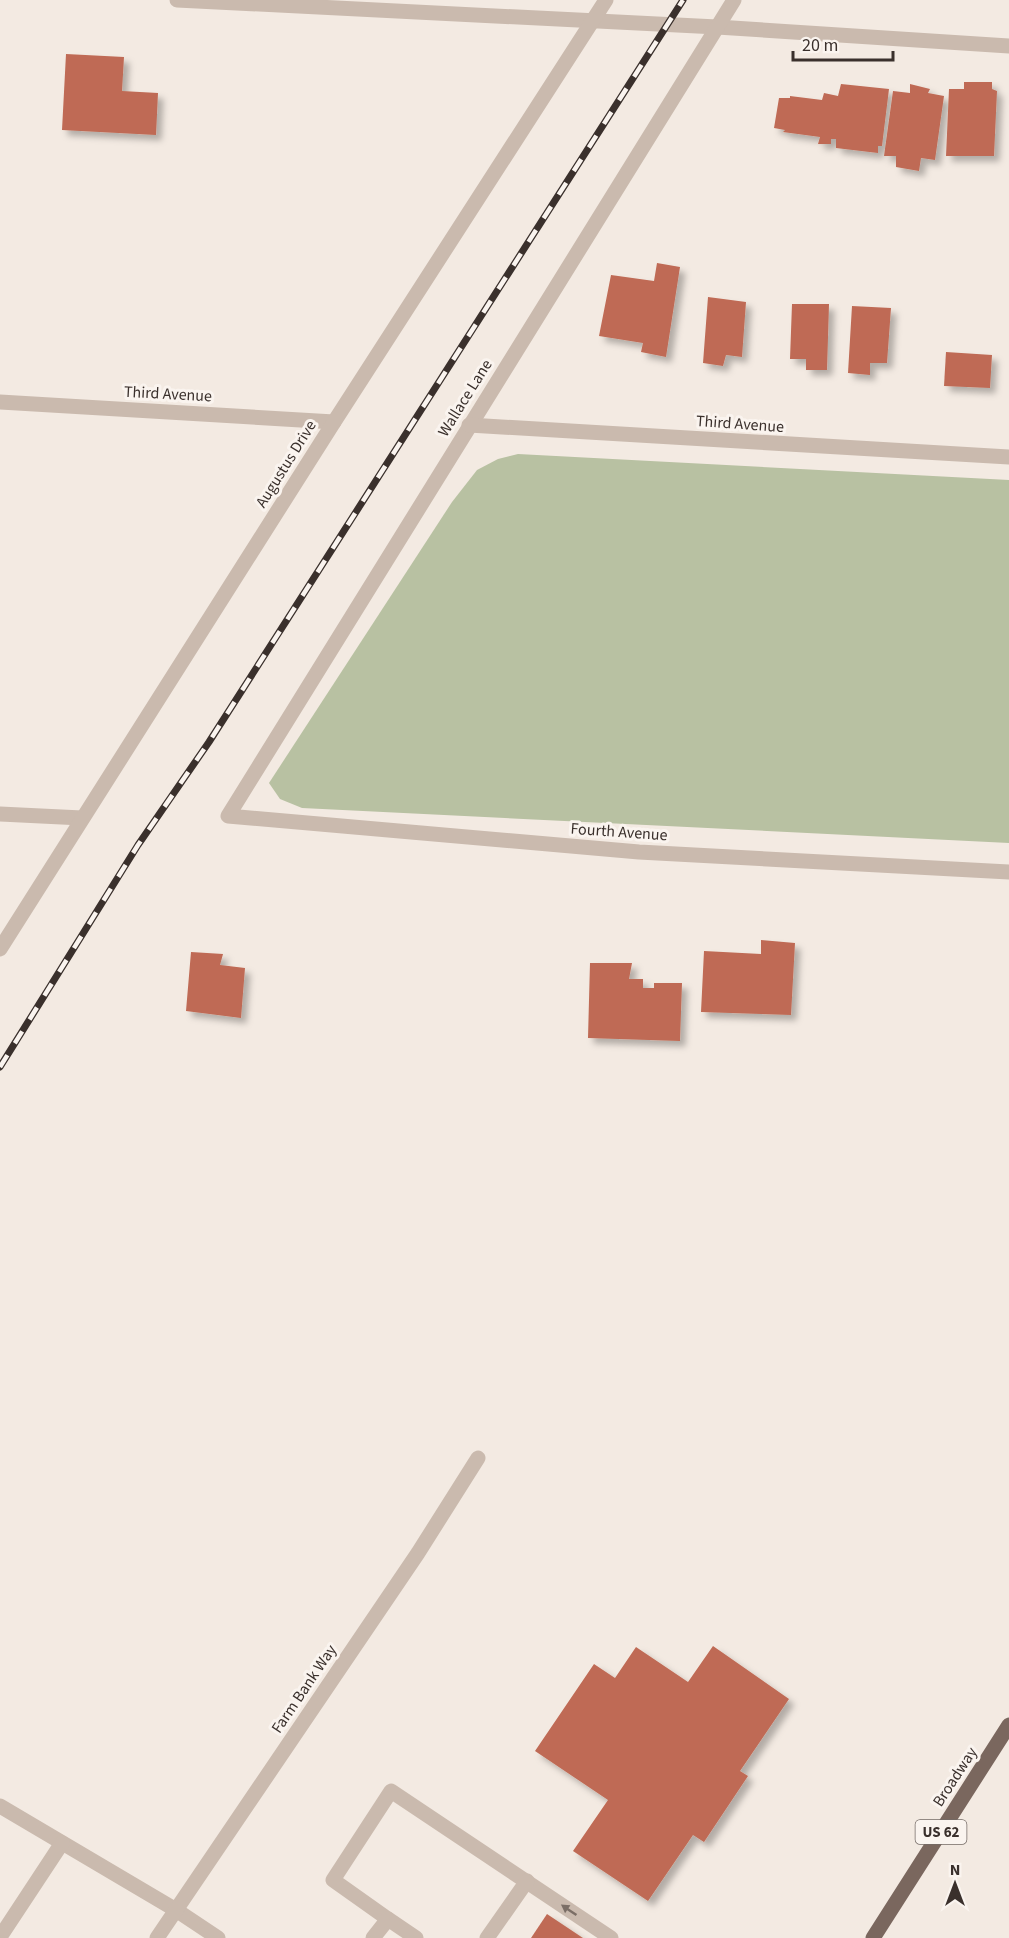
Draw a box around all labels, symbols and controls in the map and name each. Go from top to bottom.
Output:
scale bar [793,24,894,62]
text: 20 m [802,33,838,58]
street label: Wallace Lane [433,355,497,441]
street label: Third Avenue [123,381,213,407]
street label: Third Avenue [695,410,785,438]
street label: Augustus Drive [250,416,322,512]
street label: Fourth Avenue [570,818,668,846]
street label: Farm Bank Way [266,1640,342,1738]
street label: Broadway [928,1742,983,1811]
road number: US 62 [916,1820,966,1844]
north arrow [925,1854,985,1914]
text: N [950,1859,960,1881]
one-way arrow [561,1905,577,1916]

